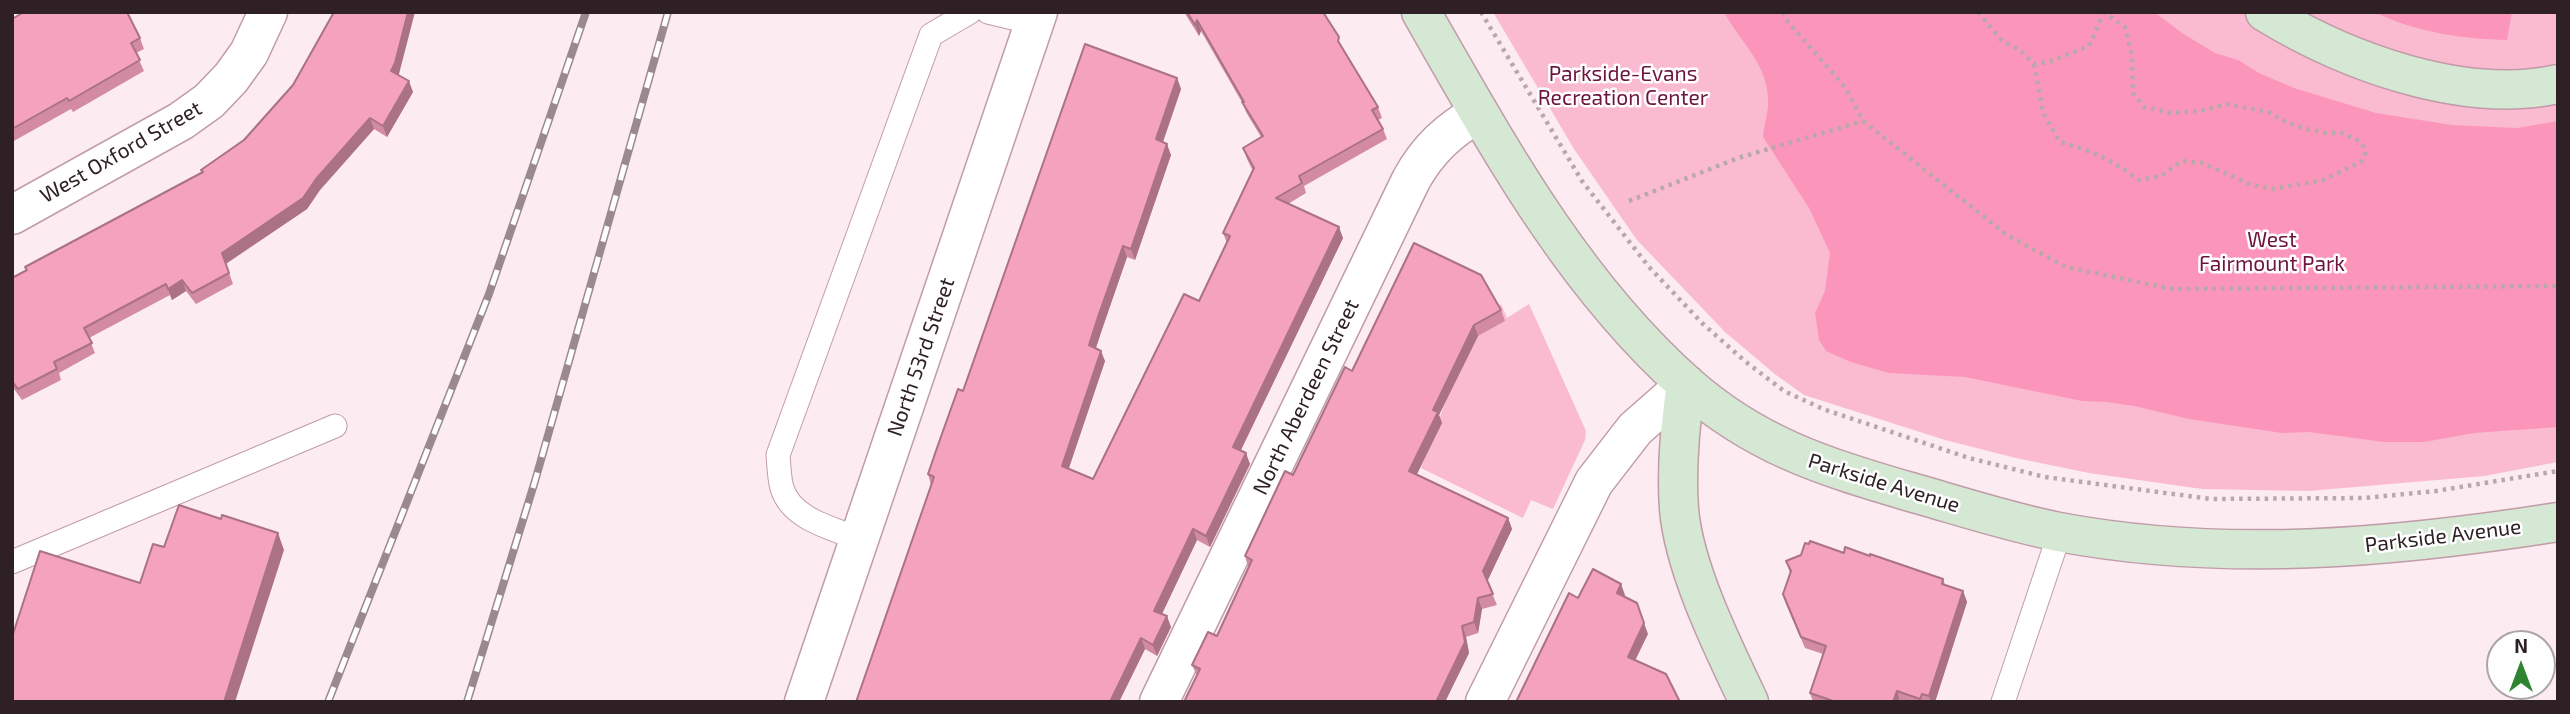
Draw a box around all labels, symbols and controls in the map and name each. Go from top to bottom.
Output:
park label: Parkside-Evans Recreation Center [1538,61,1708,111]
street label: West Oxford Street [36,96,206,208]
park label: West Fairmount Park [2199,227,2345,277]
street label: North 53rd Street [882,274,960,440]
street label: North Aberdeen Street [1248,295,1364,499]
street label: Parkside Avenue [1805,448,1963,518]
street label: Parkside Avenue [2363,514,2523,558]
north arrow [2486,630,2556,700]
text: N [2514,634,2528,657]

